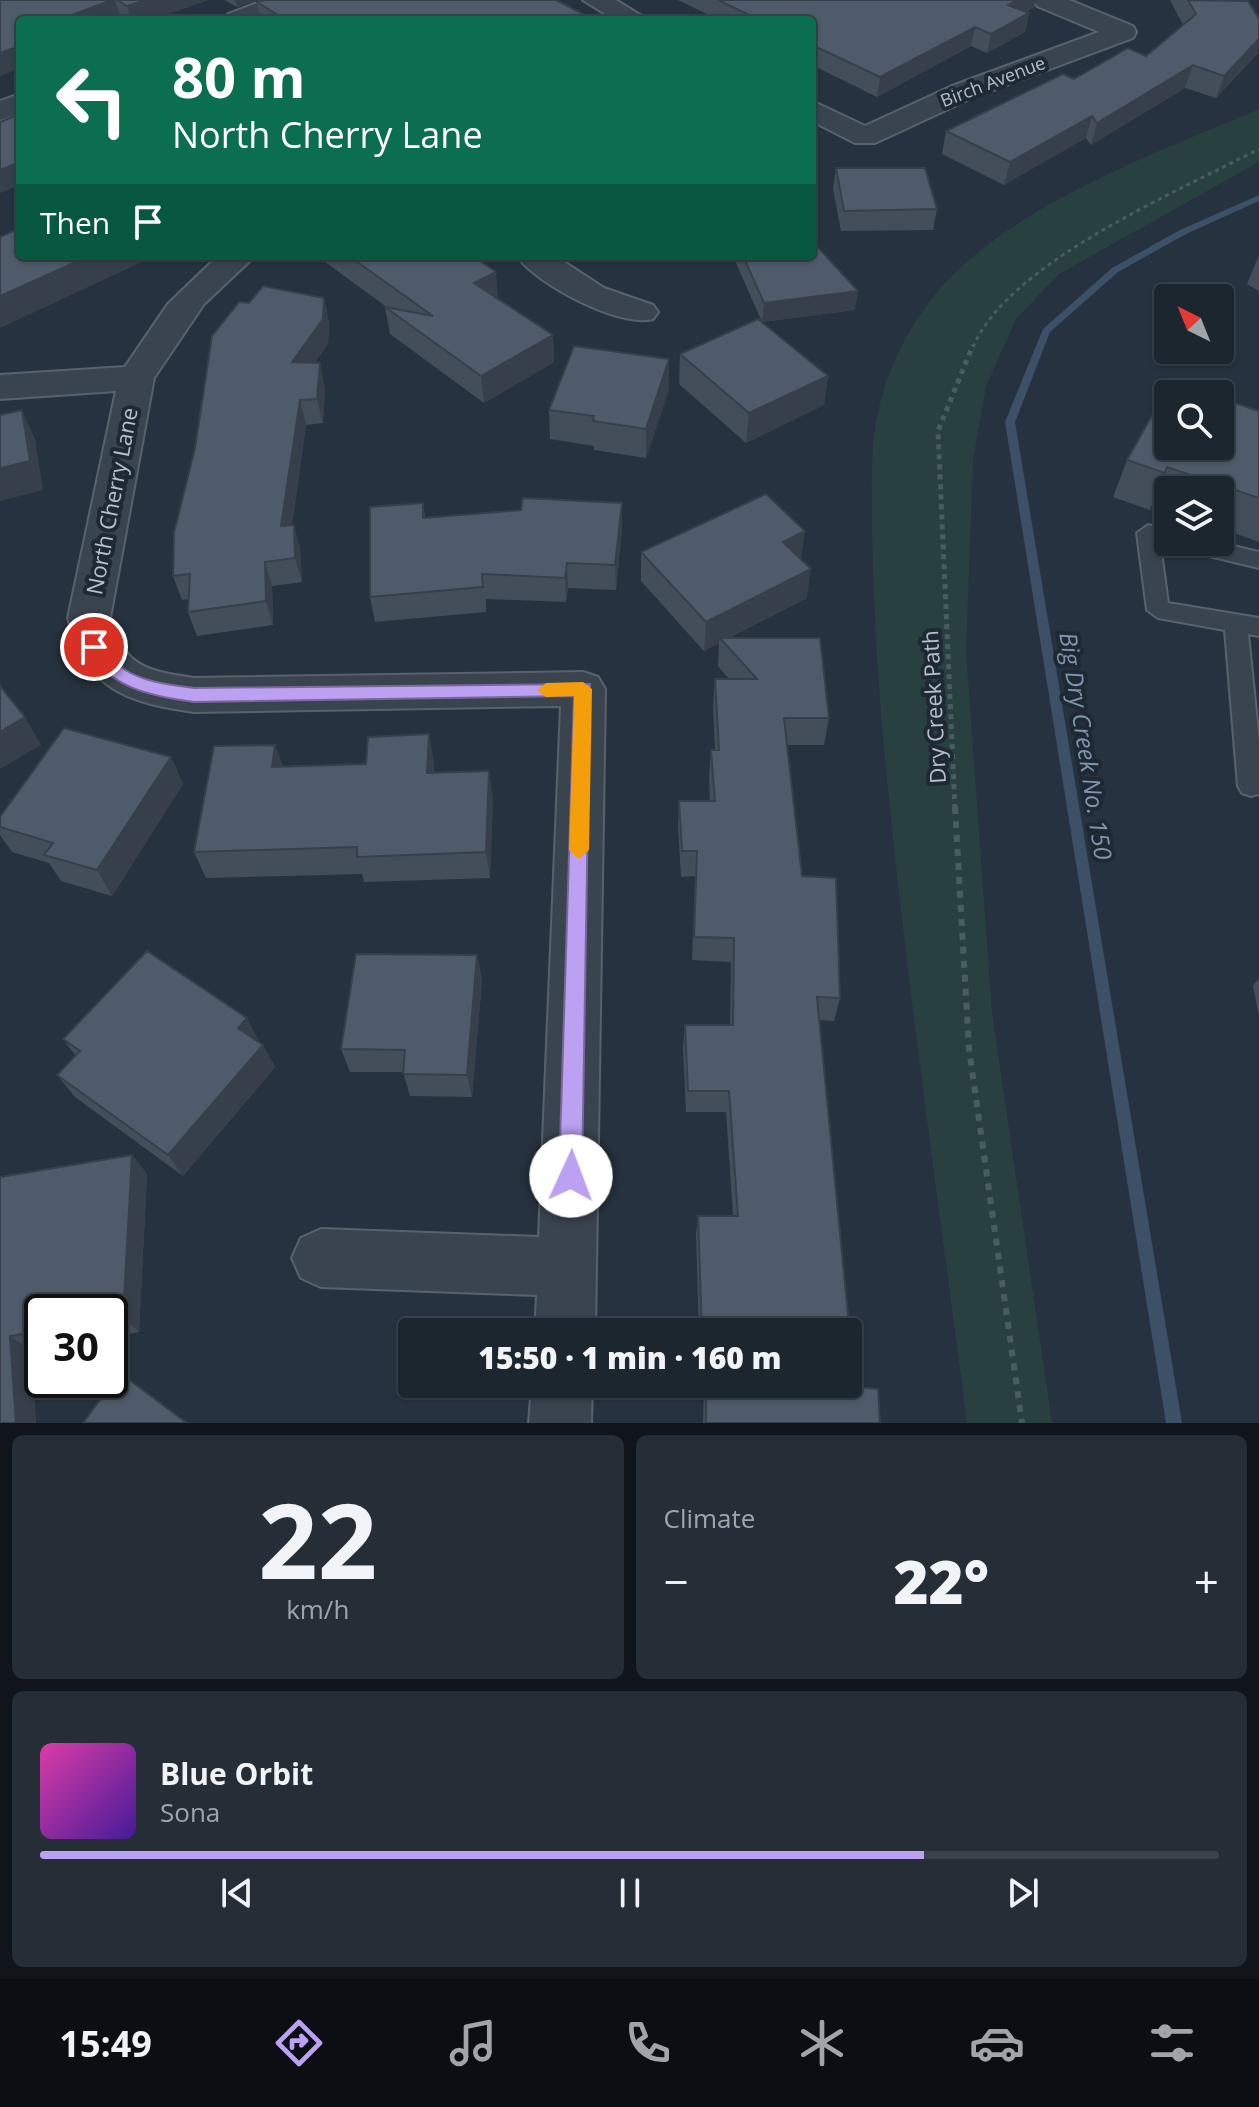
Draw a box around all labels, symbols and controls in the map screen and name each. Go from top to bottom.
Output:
text: 80 m [172,38,306,114]
icon: left [40,48,144,152]
street label: Birch Avenue [937,50,1049,112]
text: North Cherry Lane [172,110,483,159]
icon: arrive [126,200,170,244]
text: Then [40,202,110,243]
north arrow [1154,284,1234,364]
map controls [1154,284,1234,556]
button: search [1154,380,1234,460]
street label: North Cherry Lane [78,405,144,597]
button: layers [1154,476,1234,556]
pin [60,613,128,681]
icon: arrive [72,625,116,669]
street label: Dry Creek Path [914,630,952,784]
water label: Big Dry Creek No. 150 [1052,630,1121,862]
position arrow [529,1134,613,1218]
speed limit sign: 30 [24,1294,128,1398]
text: 15:50 · 1 min · 160 m [478,1337,782,1378]
text: 22 [258,1468,377,1609]
text: Climate [664,1500,755,1536]
text: 22° [893,1540,989,1622]
text: − [664,1551,689,1611]
text: + [1194,1551,1219,1611]
text: km/h [286,1591,349,1627]
text: Blue Orbit [160,1753,313,1794]
text: Sona [160,1794,220,1830]
icon: previous [215,1871,259,1915]
icon: pause [608,1871,652,1915]
icon: next [1001,1871,1045,1915]
icon: directions [271,2015,327,2071]
icon: music [445,2015,501,2071]
icon: phone [620,2015,676,2071]
icon: climate [794,2015,850,2071]
icon: car [969,2015,1025,2071]
icon: filters [1144,2015,1200,2071]
text: 15:49 [59,2019,152,2068]

